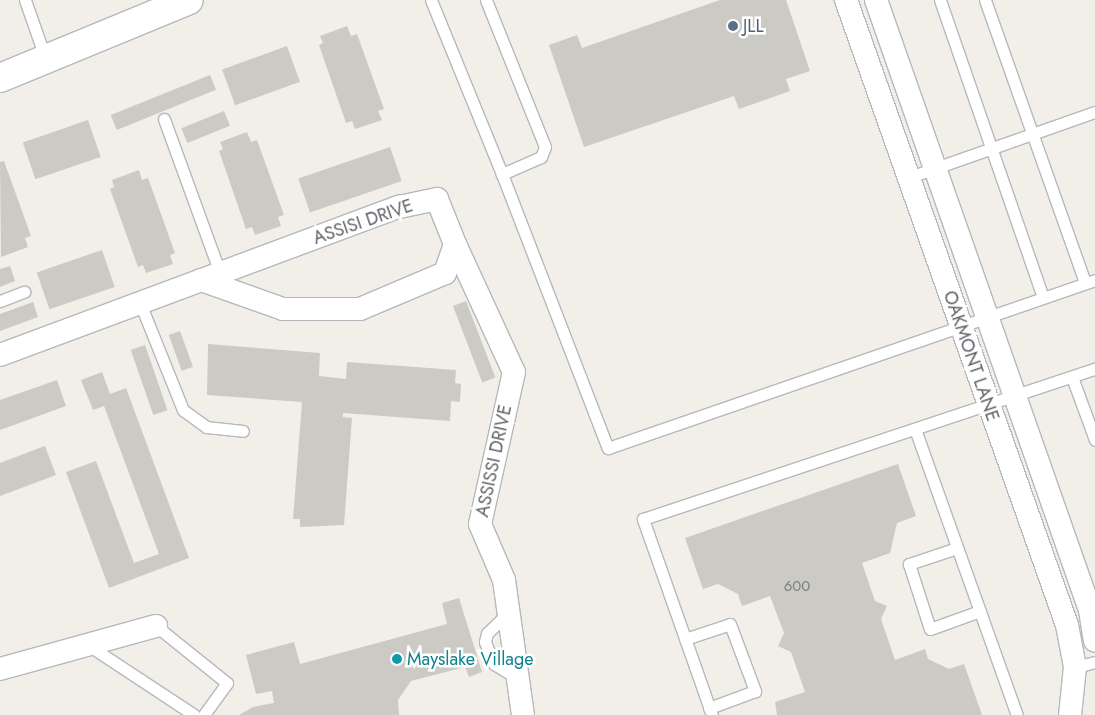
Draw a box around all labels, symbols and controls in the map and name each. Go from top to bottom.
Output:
place label: JLL [743,15,764,37]
marker: JLL [727,20,739,32]
street label: ASSISI DRIVE [310,195,416,249]
street label: OAKMONT LANE [939,288,1003,424]
street label: ASSISSI DRIVE [472,403,516,519]
house number: 600 [784,578,810,596]
place label: Mayslake Village [407,648,533,670]
marker: Mayslake Village [391,653,403,665]

